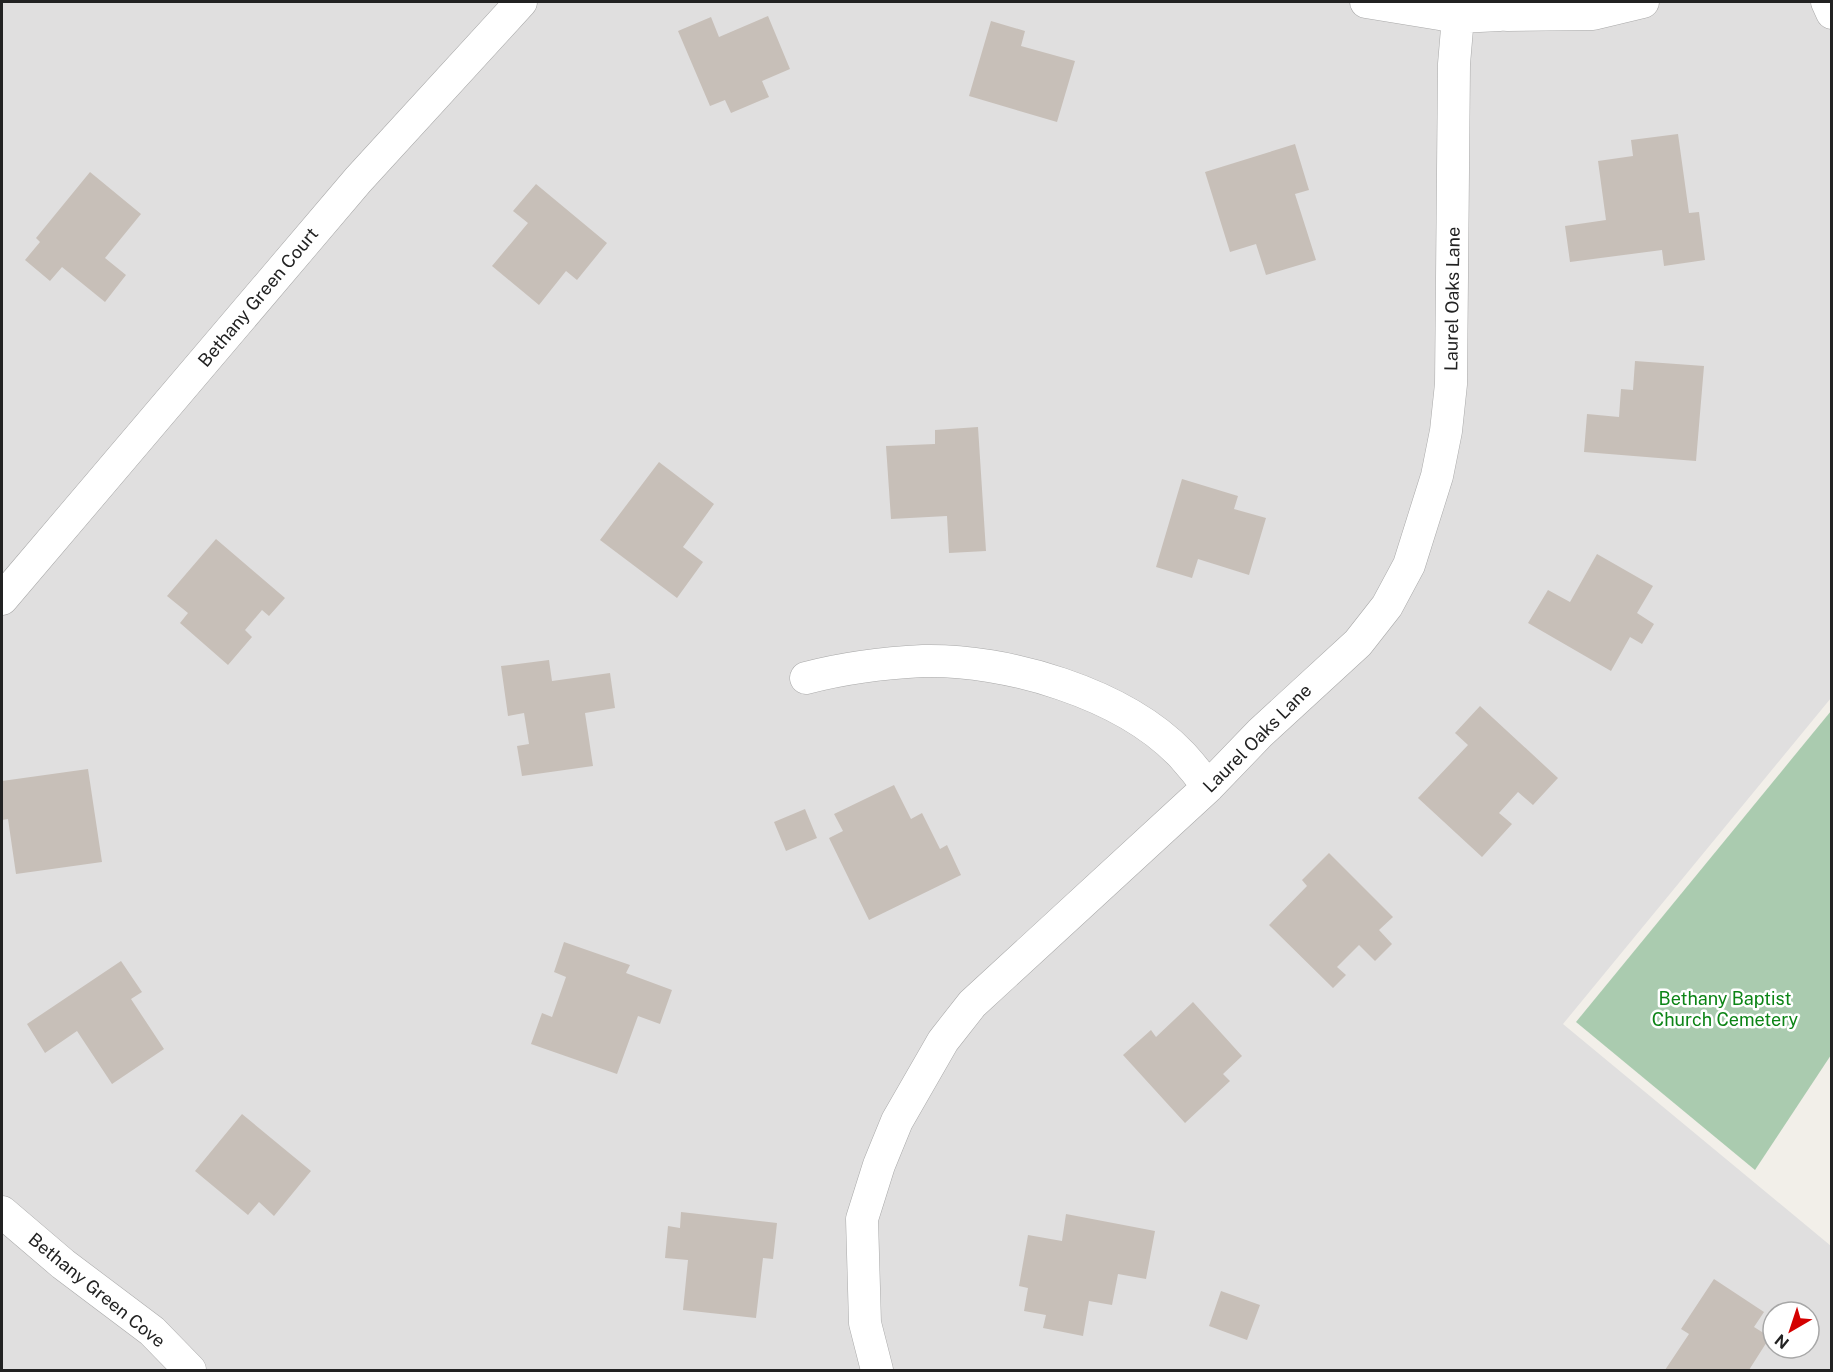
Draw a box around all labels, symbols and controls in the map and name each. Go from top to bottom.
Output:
street label: Bethany Green Court [194,223,322,371]
street label: Laurel Oaks Lane [1440,227,1464,371]
street label: Laurel Oaks Lane [1198,679,1316,797]
park label: Bethany Baptist Church Cemetery [1652,988,1799,1030]
street label: Bethany Green Cove [24,1228,170,1352]
north arrow [1761,1300,1821,1360]
text: N [1771,1330,1793,1353]

